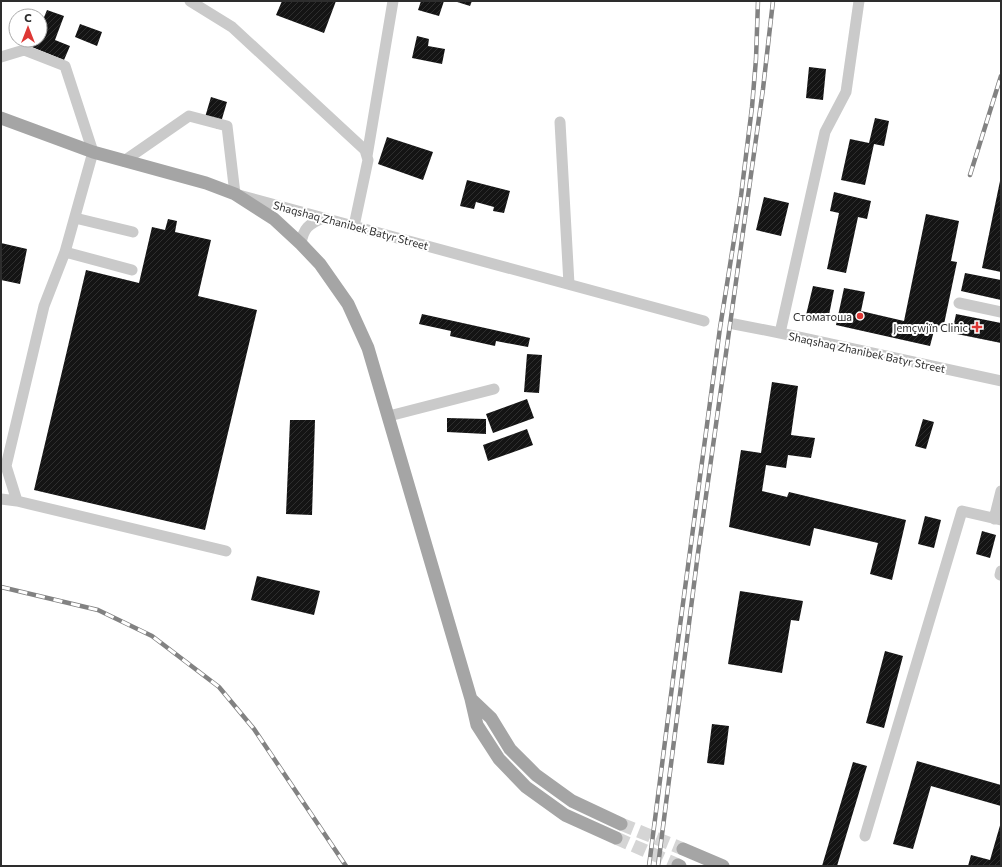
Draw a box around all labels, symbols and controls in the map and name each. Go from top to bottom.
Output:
north arrow [8,8,48,48]
text: С [24,11,32,24]
street label: Shaqshaq Zhanibek Batyr Street [272,198,430,252]
place label: Стоматоша [793,310,852,323]
marker: Стоматоша [855,311,865,321]
place label: Jemçwjïn Clinic [893,321,968,335]
marker: Jemçwjïn Clinic [971,321,983,333]
street label: Shaqshaq Zhanibek Batyr Street [787,329,947,375]

